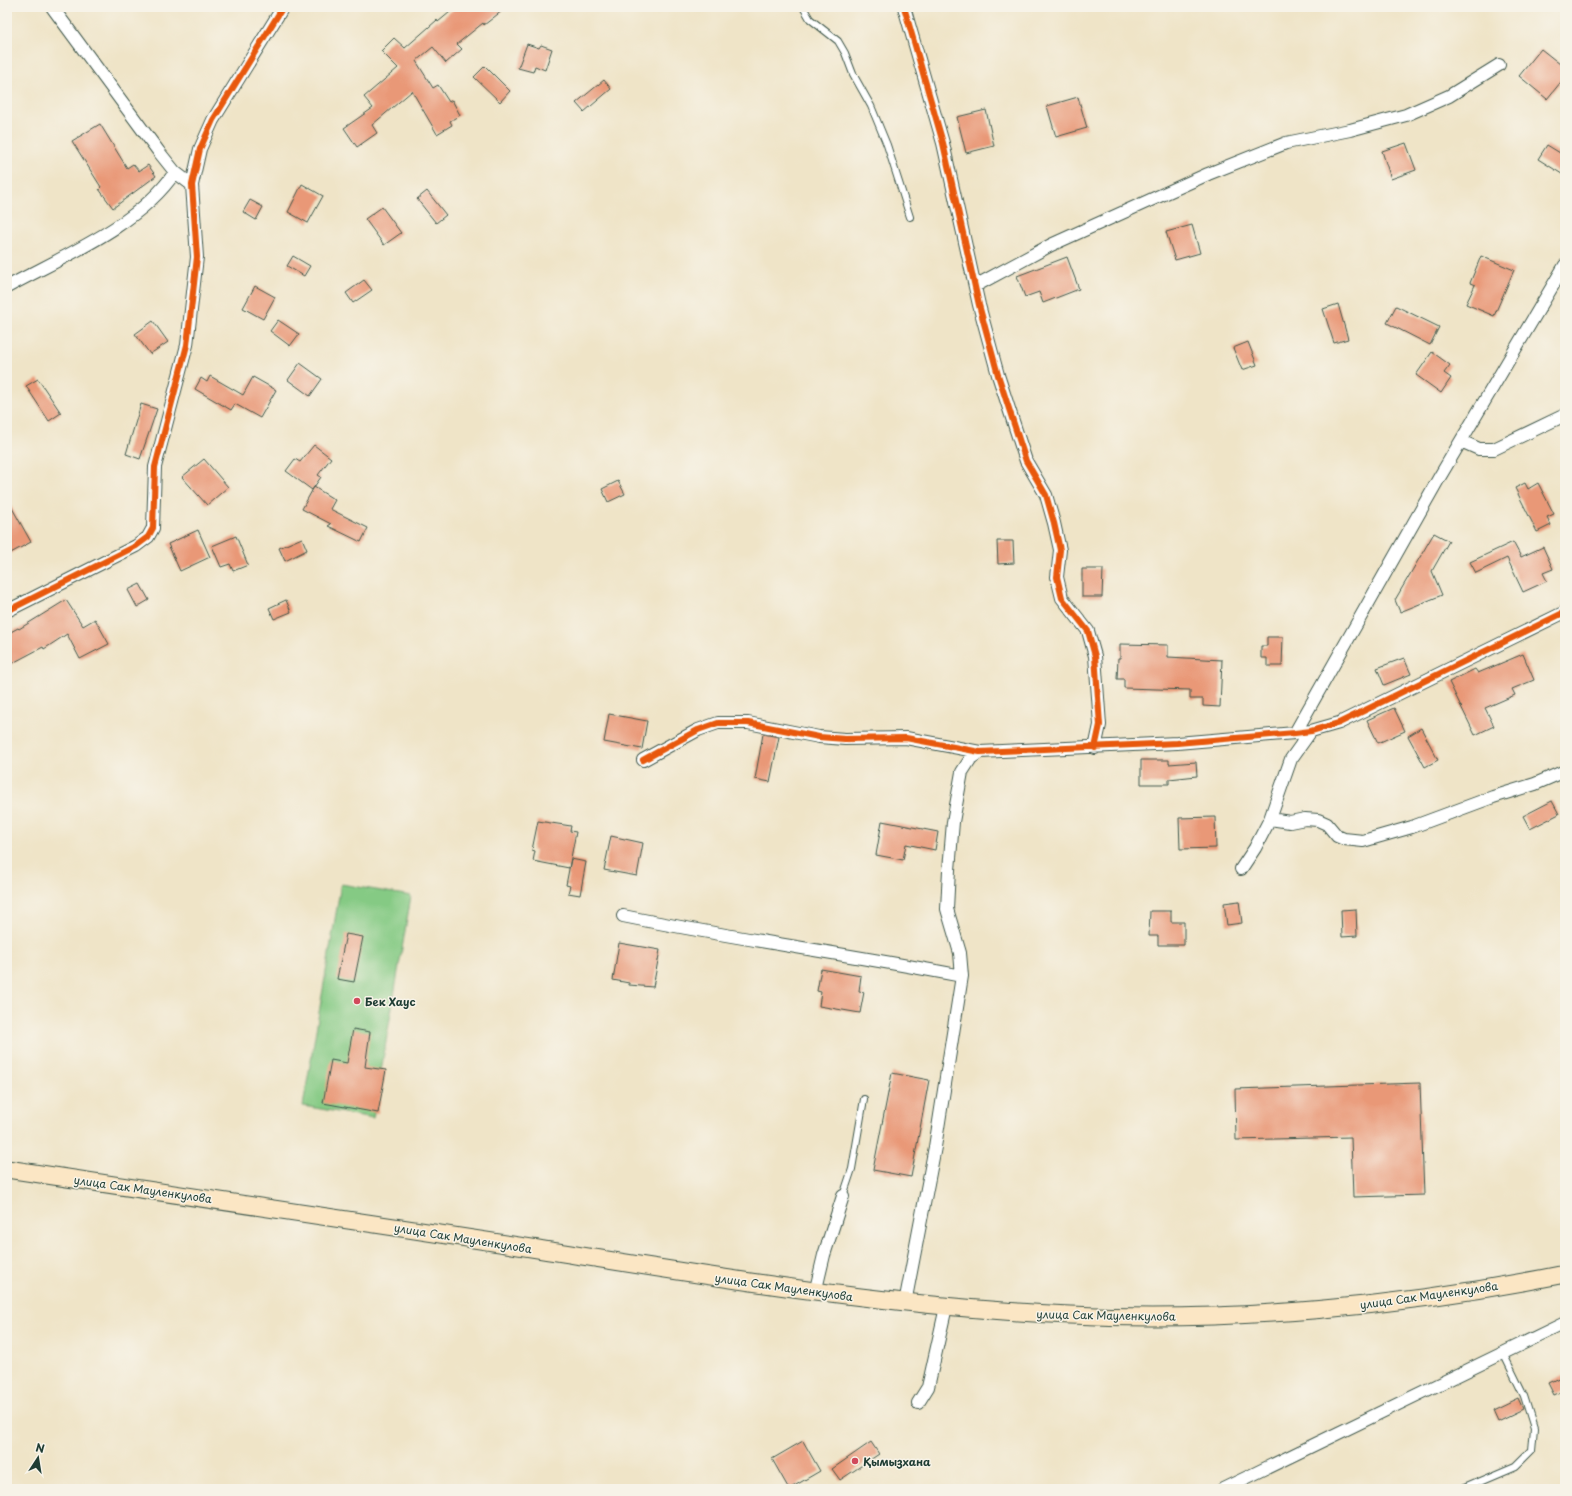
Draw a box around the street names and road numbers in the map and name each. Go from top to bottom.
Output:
street label: улица Сак Мауленкулова [73,1171,213,1207]
street label: улица Сак Мауленкулова [393,1219,533,1257]
street label: улица Сак Мауленкулова [714,1269,854,1305]
street label: улица Сак Мауленкулова [1359,1277,1499,1313]
street label: улица Сак Мауленкулова [1036,1305,1176,1325]

